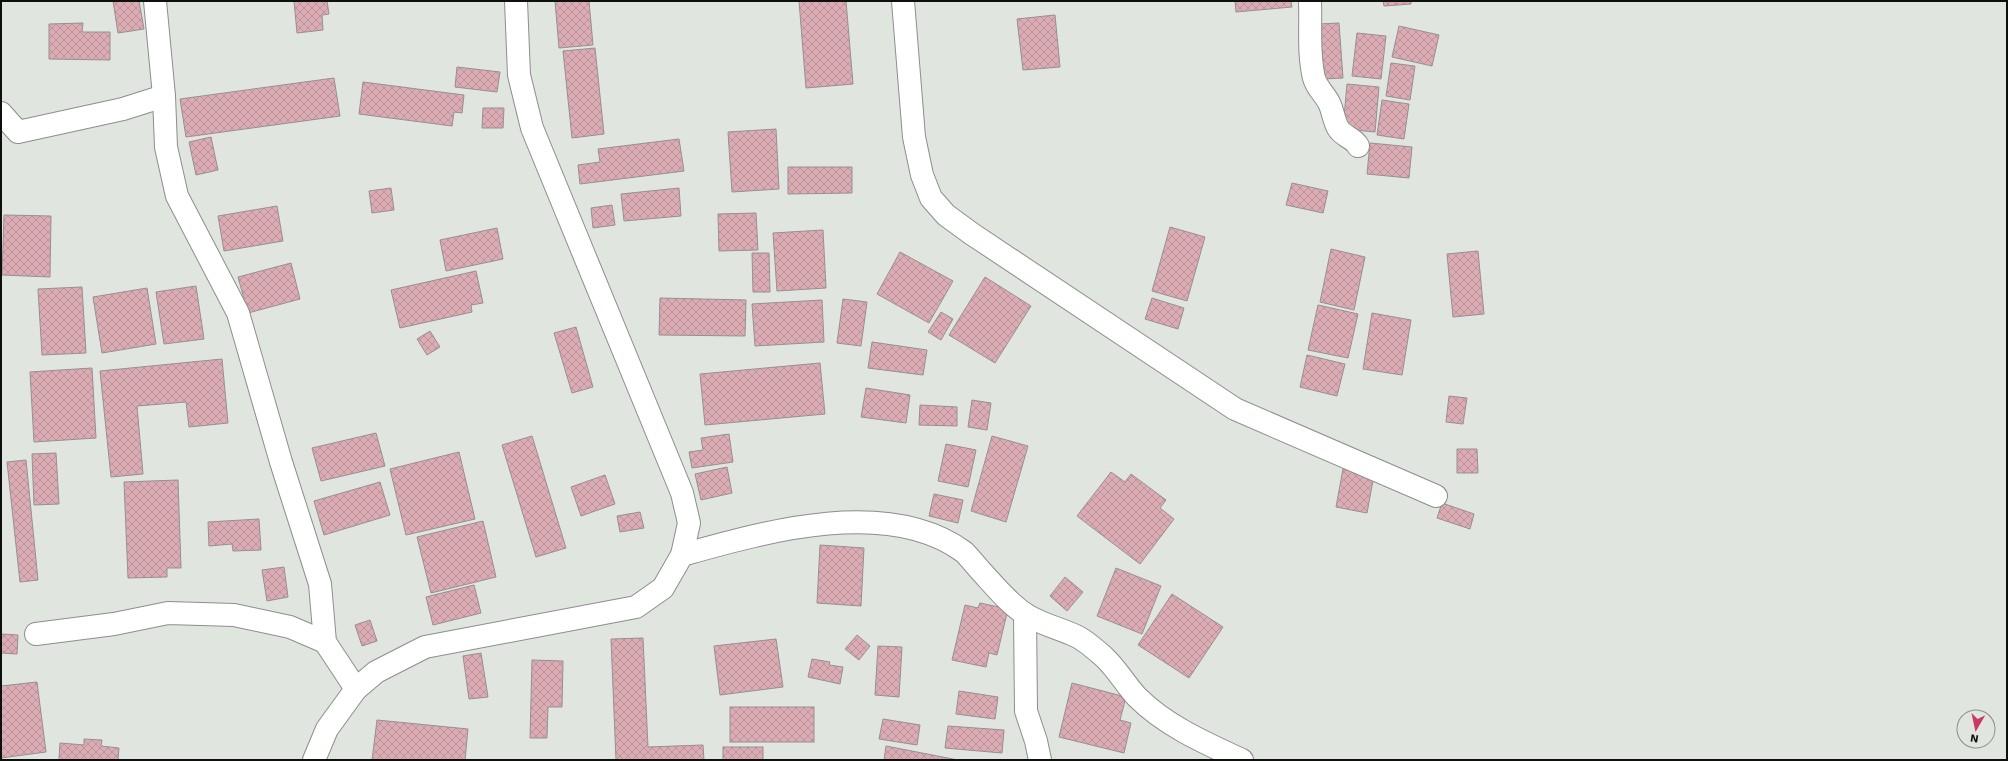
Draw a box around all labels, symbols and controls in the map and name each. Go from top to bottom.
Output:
north arrow [1956,709,1996,749]
text: N [1969,731,1980,745]

